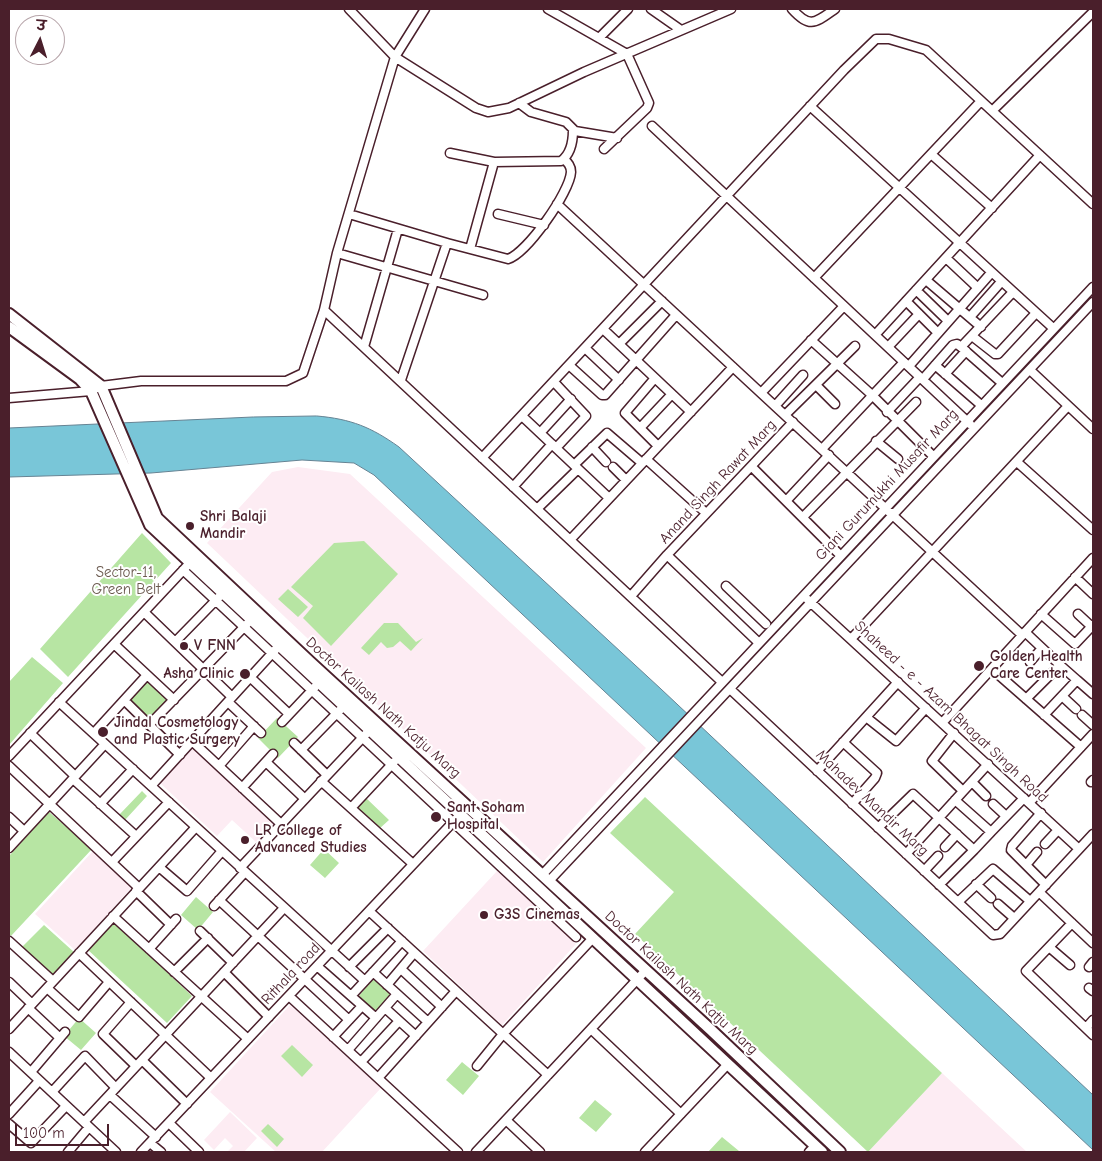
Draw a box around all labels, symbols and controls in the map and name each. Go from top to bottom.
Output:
north arrow [15,15,65,65]
text: उ [36,17,47,34]
street label: Giani Gurumukhi Musafir Marg [812,405,962,565]
street label: Anand Singh Rawat Marg [656,416,780,548]
place label: Shri Balaji Mandir [200,508,267,543]
marker: Shri Balaji Mandir [184,520,196,532]
park label: Sector-11, Green Belt [91,564,161,599]
street label: Shaheed - e - Azam Bhagat Singh Road [850,617,1052,807]
street label: Doctor Kailash Nath Katju Marg [302,634,464,782]
place label: V FNN [194,637,236,655]
marker: V FNN [178,640,190,652]
place label: Golden Health Care Center [990,648,1083,683]
marker: Golden Health Care Center [972,659,986,673]
place label: Asha Clinic [163,665,234,683]
marker: Asha Clinic [238,667,252,681]
place label: Jindal Cosmetology and Plastic Surgery [114,714,240,749]
marker: Jindal Cosmetology and Plastic Surgery [96,725,110,739]
street label: Mahadev Mandir Marg [812,746,932,860]
place label: Sant Soham Hospital [447,799,525,834]
marker: Sant Soham Hospital [429,810,443,824]
place label: LR College of Advanced Studies [255,822,367,857]
marker: LR College of Advanced Studies [239,834,251,846]
place label: G3S Cinemas [494,906,580,924]
street label: Doctor Kailash Nath Katju Marg [601,907,761,1059]
marker: G3S Cinemas [478,909,490,921]
street label: Rithala road [258,939,324,1009]
scale bar [18,1114,111,1146]
text: 100 m [23,1124,65,1142]

